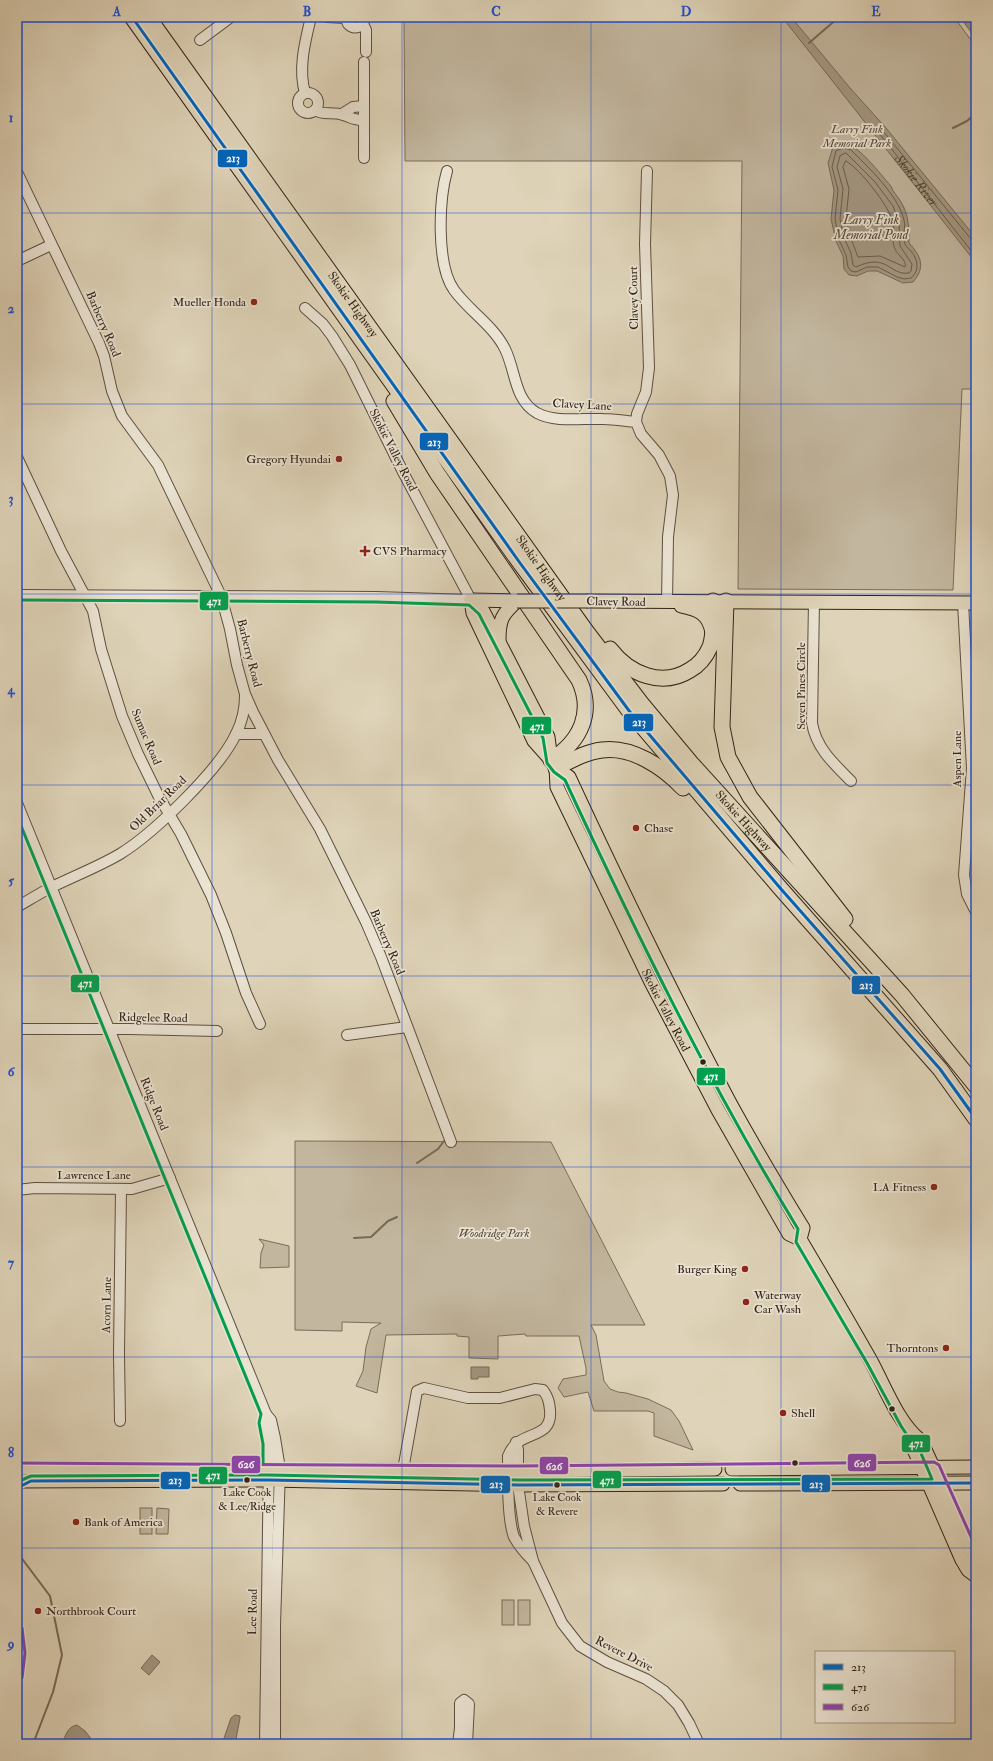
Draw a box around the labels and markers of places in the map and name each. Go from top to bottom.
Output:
place label: Mueller Honda [173,295,247,310]
marker: Mueller Honda [249,297,259,307]
place label: Gregory Hyundai [246,452,331,467]
marker: Gregory Hyundai [334,454,344,464]
place label: CVS Pharmacy [373,544,447,559]
marker: CVS Pharmacy [360,546,370,556]
place label: Chase [644,821,673,836]
marker: Chase [631,823,641,833]
unlabelled marker [698,1057,708,1067]
place label: LA Fitness [873,1180,926,1195]
marker: LA Fitness [929,1182,939,1192]
place label: Burger King [677,1262,738,1277]
marker: Burger King [740,1264,750,1274]
place label: Waterway Car Wash [753,1288,802,1317]
marker: Waterway Car Wash [741,1297,751,1307]
place label: Thorntons [887,1341,938,1356]
marker: Thorntons [941,1343,951,1353]
unlabelled marker [887,1404,897,1414]
place label: Shell [791,1406,815,1421]
marker: Shell [778,1408,788,1418]
unlabelled marker [790,1458,800,1468]
marker: Lake Cook & Lee/Ridge [242,1475,252,1485]
marker: Lake Cook & Revere [552,1480,562,1490]
place label: Lake Cook & Lee/Ridge [218,1486,276,1513]
place label: Lake Cook & Revere [533,1491,582,1518]
place label: Bank of America [84,1515,164,1530]
marker: Bank of America [71,1517,81,1527]
place label: Northbrook Court [46,1604,136,1619]
marker: Northbrook Court [33,1606,43,1616]

